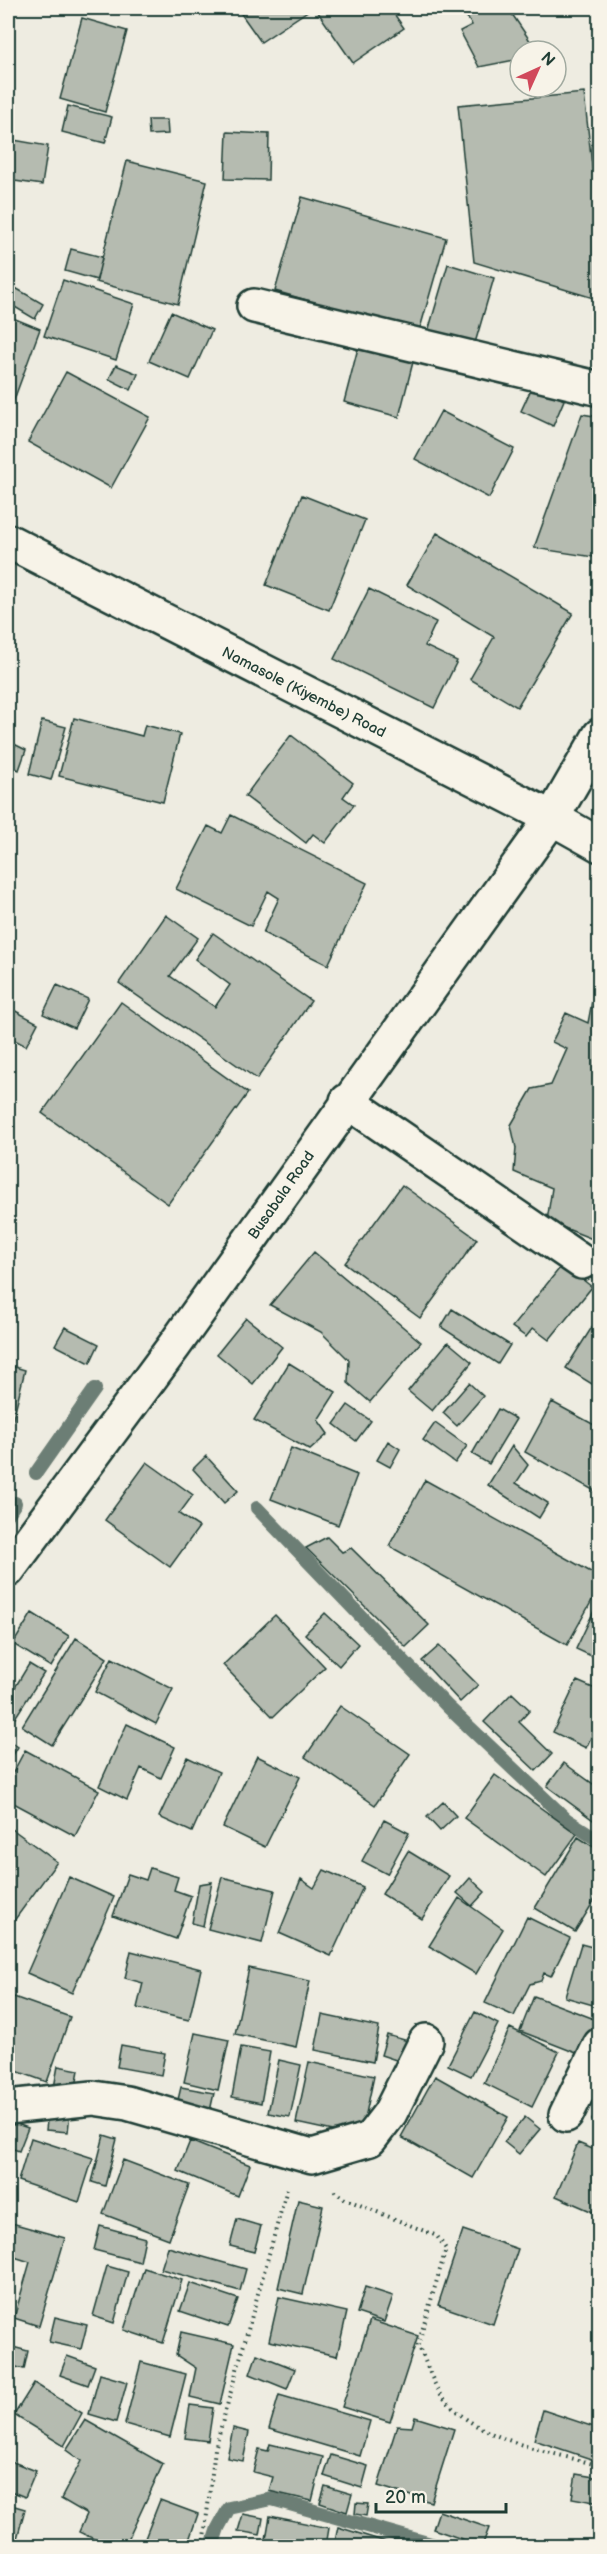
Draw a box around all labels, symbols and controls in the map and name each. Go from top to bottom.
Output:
north arrow [508,39,568,99]
text: N [537,48,559,70]
street label: Namasole (Kiyembe) Road [218,643,389,742]
street label: Busabala Road [244,1147,319,1243]
scale bar [376,2476,506,2514]
text: 20 m [385,2487,426,2508]

